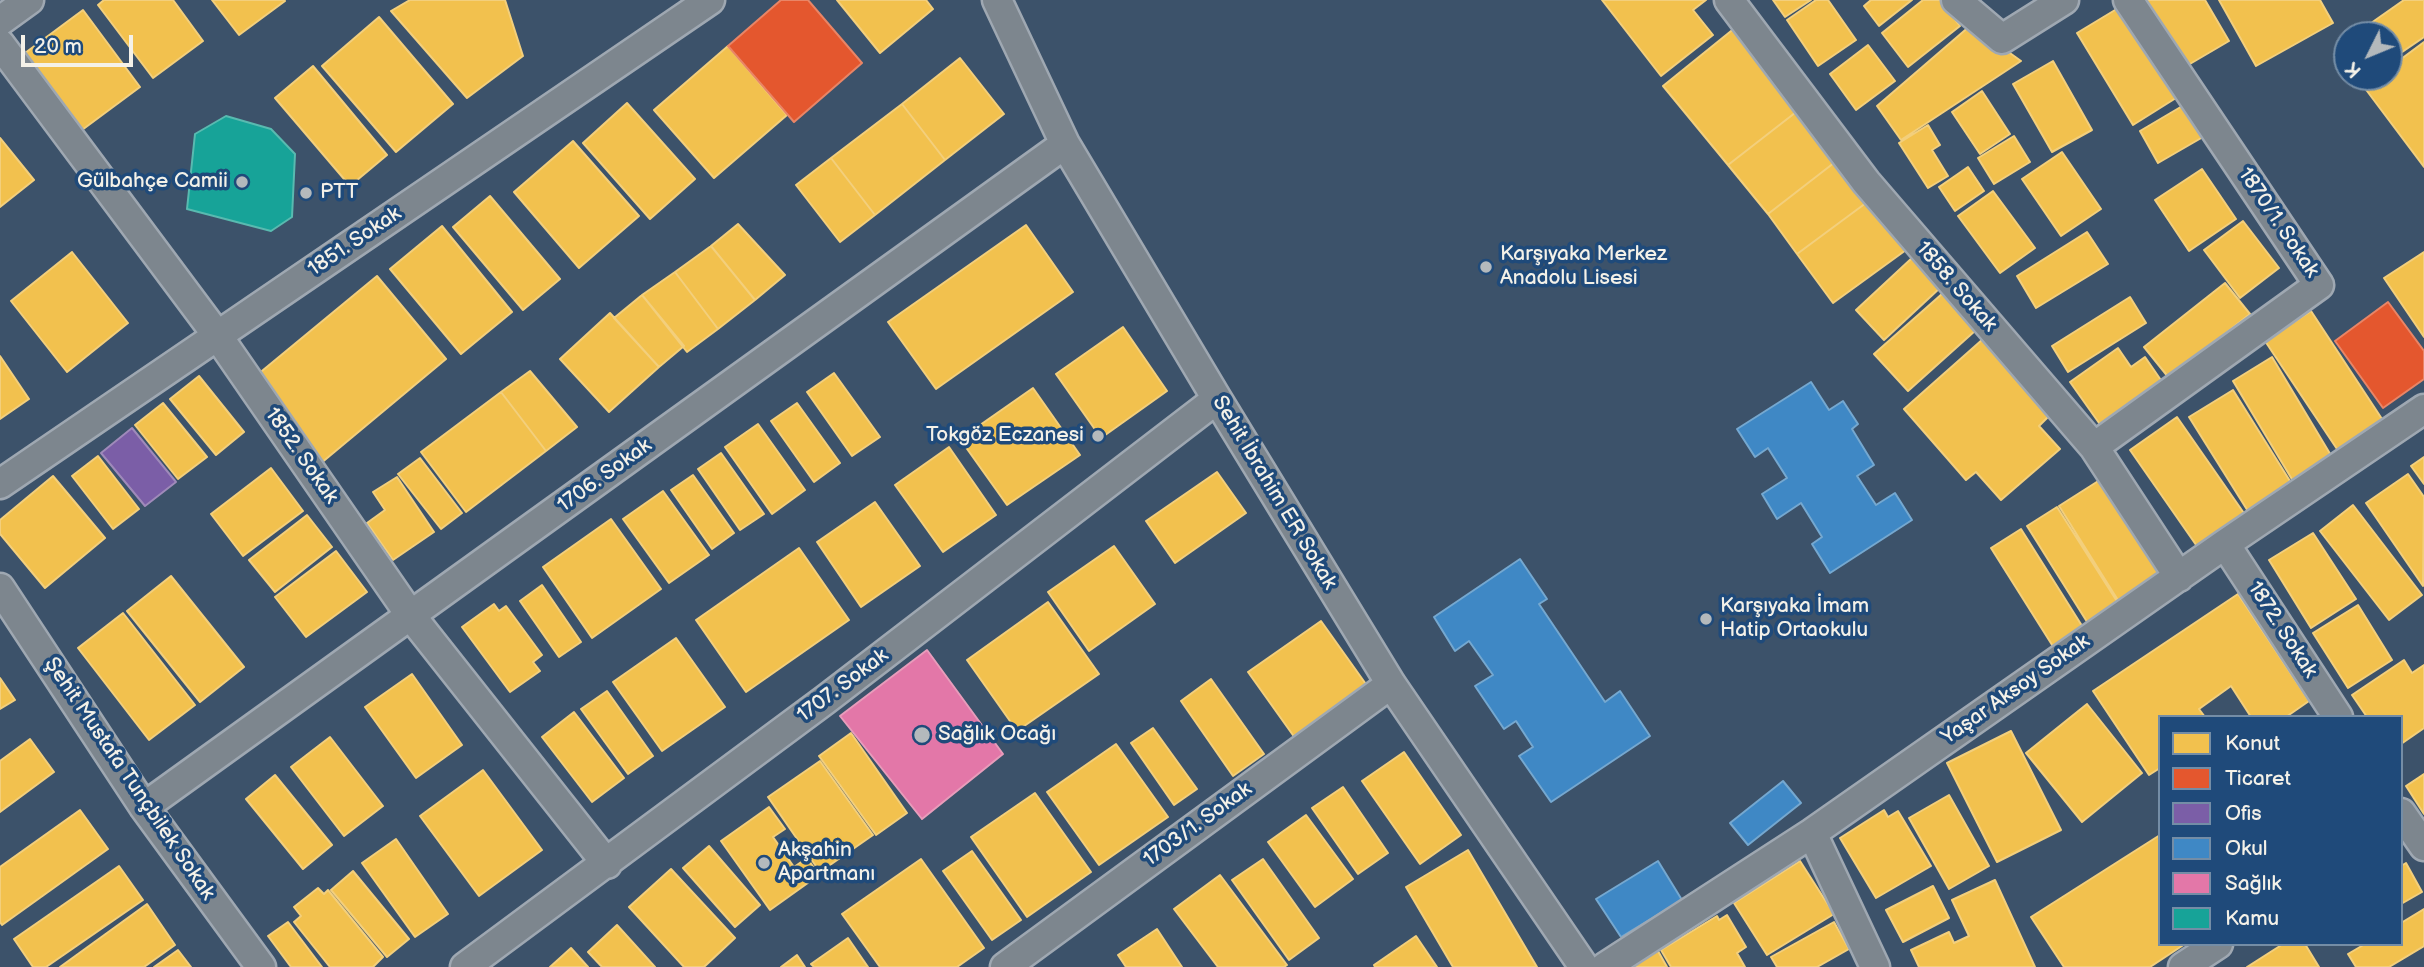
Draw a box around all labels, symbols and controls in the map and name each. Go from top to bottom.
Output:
scale bar [24,21,136,65]
north arrow [2333,21,2403,91]
text: 20 m [34,34,82,59]
text: K [2341,57,2367,82]
street label: 1870/1. Sokak [2232,163,2324,283]
place label: Gülbahçe Camii [77,169,228,195]
marker: Gülbahçe Camii [234,174,250,190]
place label: PTT [320,180,358,206]
marker: PTT [298,185,314,201]
street label: 1851. Sokak [304,202,406,282]
street label: 1858. Sokak [1910,237,2002,337]
place label: Karşıyaka Merkez Anadolu Lisesi [1500,242,1667,292]
marker: Karşıyaka Merkez Anadolu Lisesi [1478,259,1494,275]
street label: Sehit İbrahim ER Sokak [1206,392,1342,594]
street label: 1852. Sokak [259,403,343,509]
place label: Tokgöz Eczanesi [926,423,1084,449]
marker: Tokgöz Eczanesi [1090,428,1106,444]
street label: 1706. Sokak [553,433,657,519]
street label: 1872. Sokak [2242,577,2322,683]
place label: Karşıyaka İmam Hatip Ortaokulu [1720,594,1869,644]
marker: Karşıyaka İmam Hatip Ortaokulu [1698,611,1714,627]
street label: Yaşar Aksoy Sokak [1937,629,2095,751]
street label: 1707. Sokak [792,644,894,728]
street label: Şehit Mustafa Tunçbilek Sokak [38,653,220,905]
legend [2158,715,2403,946]
place label: Sağlık Ocağı [938,722,1056,748]
marker: Sağlık Ocağı [912,725,932,745]
text: Konut [2225,731,2280,756]
text: Ticaret [2225,766,2291,791]
street label: 1703/1. Sokak [1139,777,1257,873]
text: Ofis [2225,801,2262,826]
text: Okul [2225,836,2268,861]
place label: Akşahin Apartmanı [778,838,875,888]
marker: Akşahin Apartmanı [756,855,772,871]
text: Sağlık [2225,871,2282,896]
text: Kamu [2225,906,2279,931]

